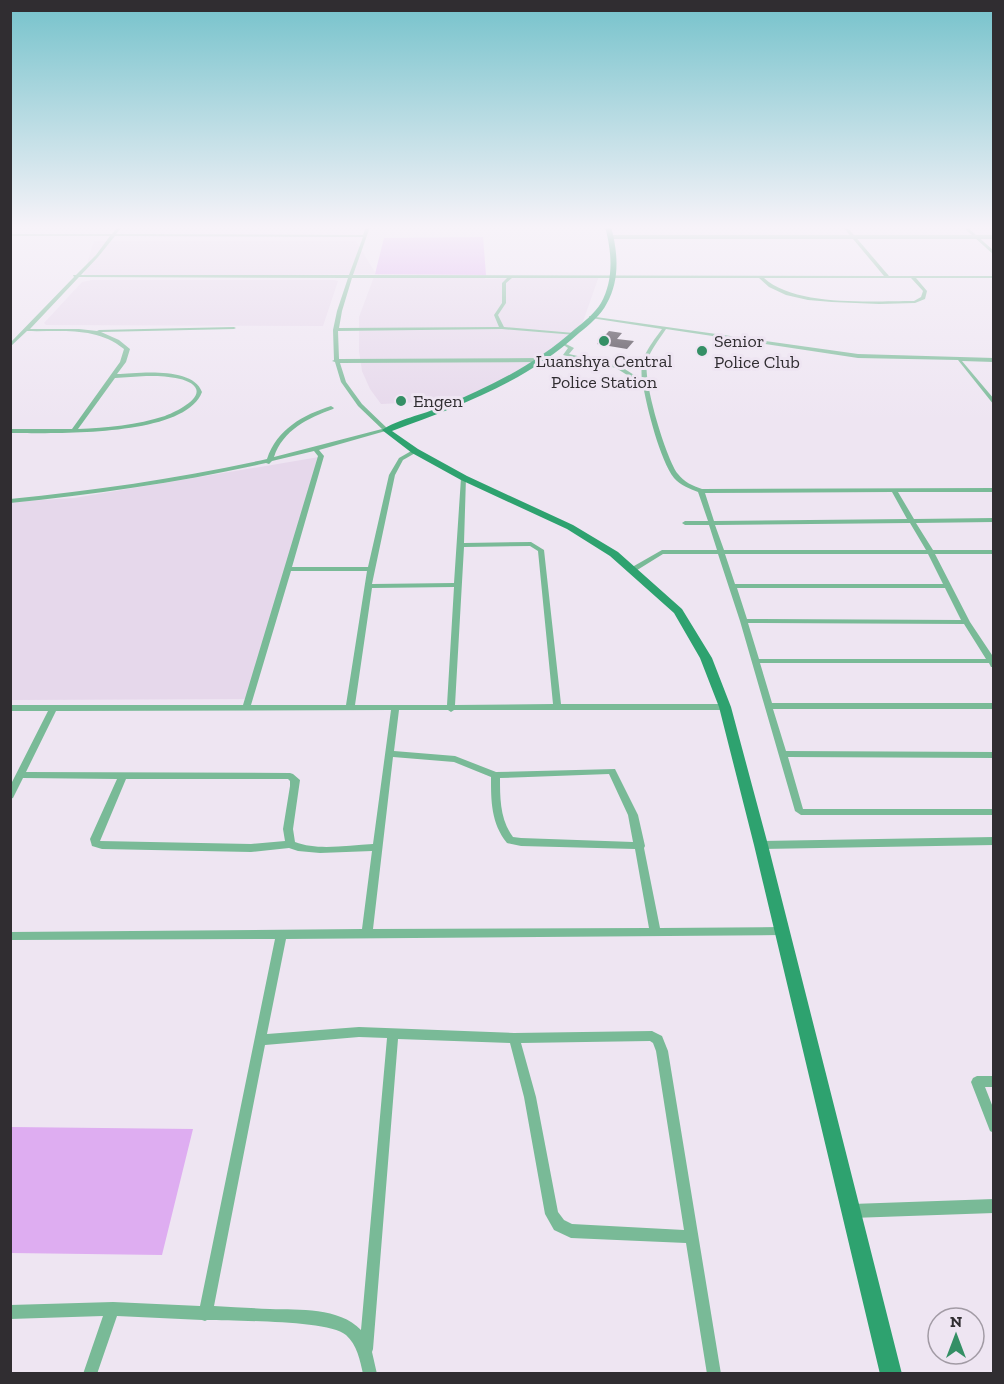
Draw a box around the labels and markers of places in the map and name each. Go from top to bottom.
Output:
place label: Senior Police Club [714,330,800,373]
marker: Luanshya Central Police Station [597,334,611,348]
marker: Senior Police Club [695,344,709,358]
place label: Luanshya Central Police Station [536,350,672,393]
place label: Engen [413,390,463,412]
marker: Engen [394,394,408,408]

